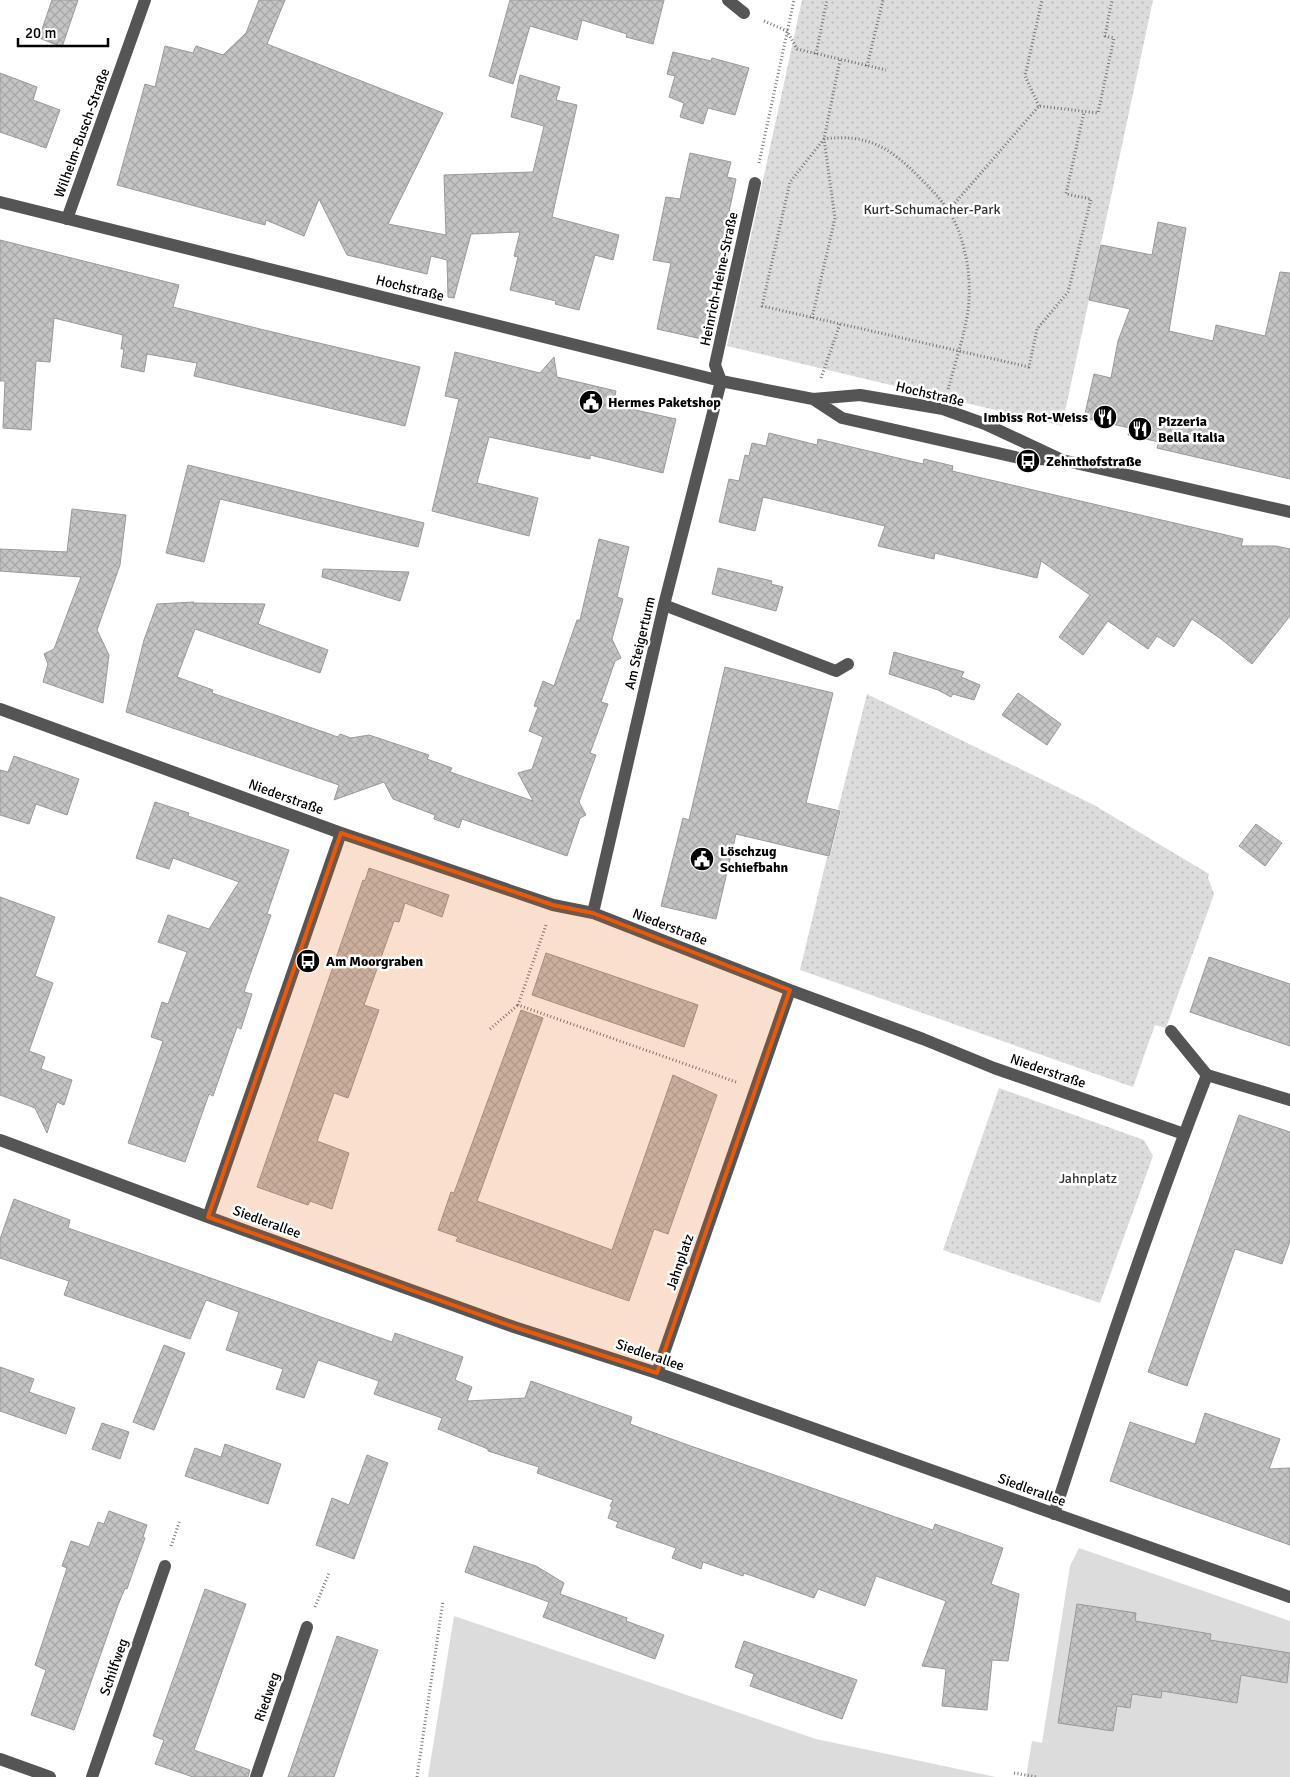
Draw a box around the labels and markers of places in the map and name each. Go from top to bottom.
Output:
public building icon: Hermes Paketshop [578,389,604,415]
place label: Hermes Paketshop [608,394,721,411]
restaurant icon: Imbiss Rot-Weiss [1092,404,1118,430]
place label: Imbiss Rot-Weiss [983,409,1088,426]
place label: Pizzeria Bella Italia [1158,413,1225,446]
restaurant icon: Pizzeria Bella Italia [1127,416,1153,442]
bus stop icon: Zehnthofstraße [1015,448,1041,474]
place label: Zehnthofstraße [1046,453,1142,470]
place label: Löschzug Schiefbahn [720,843,789,876]
public building icon: Löschzug Schiefbahn [689,846,715,872]
bus stop icon: Am Moorgraben [295,948,321,974]
place label: Am Moorgraben [326,953,424,970]

